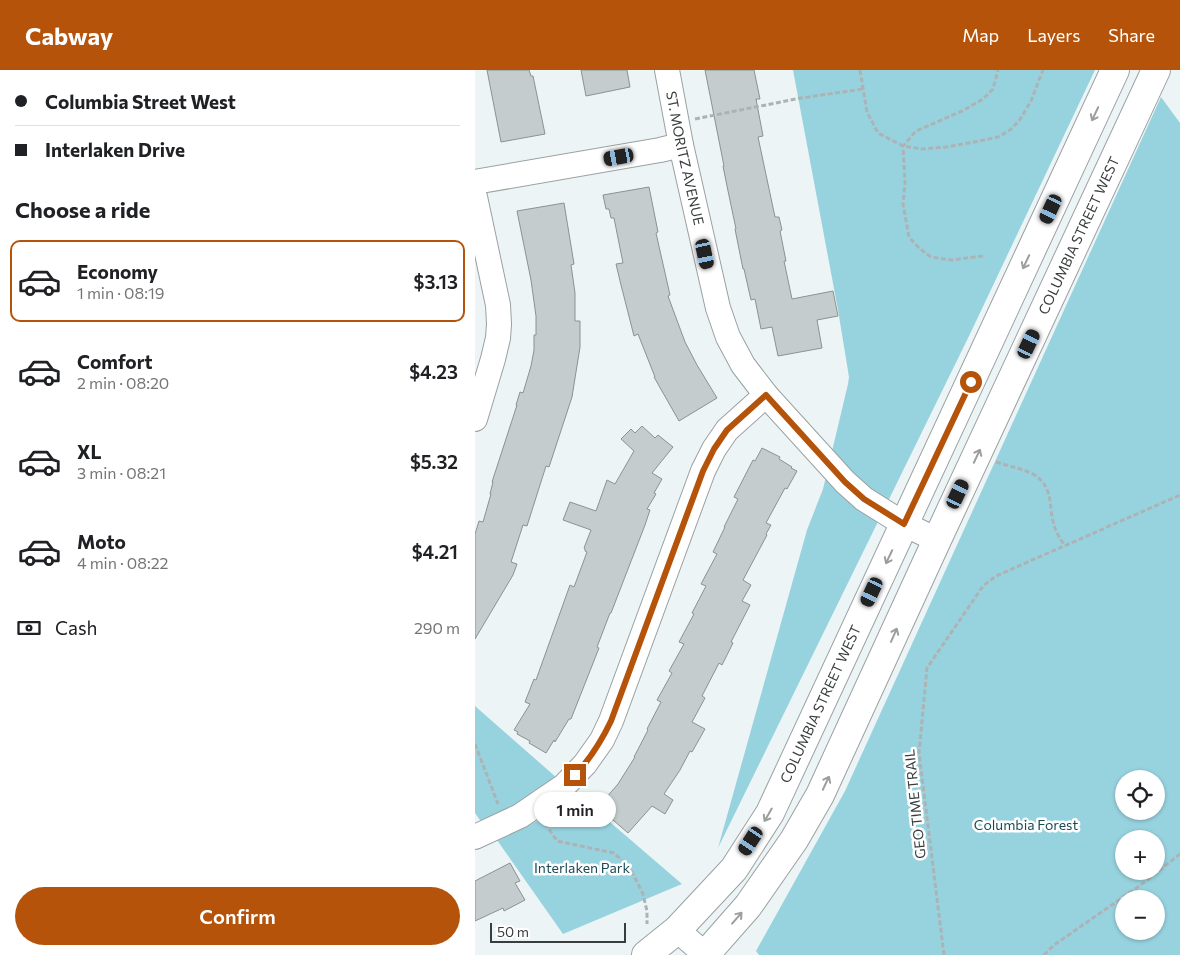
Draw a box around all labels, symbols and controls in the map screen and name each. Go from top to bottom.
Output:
text: Cabway [25,21,113,50]
text: Map [962,24,999,46]
text: Layers [1027,24,1080,46]
text: Share [1108,24,1155,46]
text: Columbia Street West [45,90,236,113]
street label: ST. MORITZ AVENUE [663,90,708,227]
one-way arrow [1089,106,1099,121]
text: Interlaken Drive [45,138,185,161]
car [602,147,635,167]
street label: COLUMBIA STREET WEST [1034,154,1122,317]
car [1037,192,1064,226]
text: Choose a ride [15,196,150,223]
car [694,238,715,270]
one-way arrow [1021,254,1031,269]
icon: car [17,259,62,304]
text: Economy [77,260,158,283]
text: $3.13 [414,270,458,293]
text: 1 min · 08:19 [77,283,165,302]
car [1015,327,1042,361]
icon: car [17,349,62,394]
text: Comfort [77,350,153,373]
text: $4.23 [409,360,458,383]
route start [960,371,982,393]
text: 2 min · 08:20 [77,373,169,392]
icon: car [17,439,62,484]
text: XL [77,440,102,463]
one-way arrow [973,449,982,464]
text: $5.32 [410,450,458,473]
text: 3 min · 08:21 [77,463,166,482]
car [944,477,971,511]
icon: car [17,529,62,574]
text: Moto [77,530,126,553]
text: $4.21 [412,540,458,563]
one-way arrow [883,549,893,564]
text: 4 min · 08:22 [77,553,168,572]
car [858,575,885,609]
icon: cash [15,614,43,642]
text: Cash [55,616,97,639]
text: 290 m [414,618,460,637]
street label: COLUMBIA STREET WEST [776,622,864,785]
one-way arrow [889,628,899,643]
street label: GEO TIME TRAIL [900,749,929,860]
route end [564,764,586,786]
map controls [1115,770,1165,940]
button: locate [1115,770,1165,820]
one-way arrow [822,776,831,791]
callout: 1 min [534,792,616,828]
text: 1 min [556,800,594,819]
one-way arrow [762,808,772,822]
park label: Columbia Forest [974,816,1078,833]
car [736,824,765,858]
button: + [1115,830,1165,880]
park label: Interlaken Park [534,859,630,876]
button: Confirm [15,887,460,945]
button: − [1115,890,1165,940]
one-way arrow [731,912,743,925]
scale bar [490,920,626,943]
text: 50 m [497,923,529,940]

